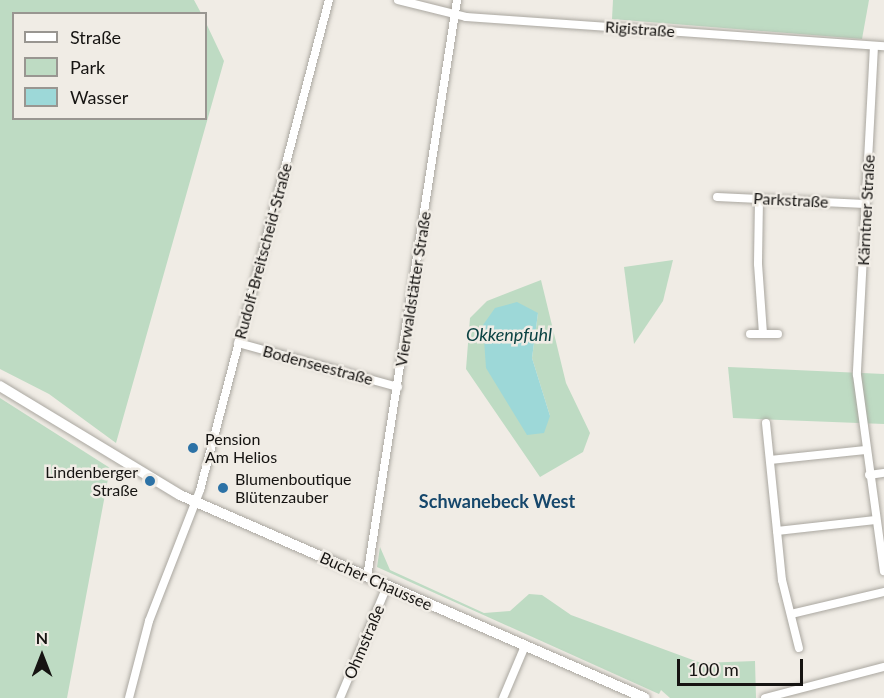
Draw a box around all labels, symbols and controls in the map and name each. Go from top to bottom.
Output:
legend [12,12,207,120]
street label: Rigistraße [604,17,676,41]
text: Straße [70,26,121,48]
text: Park [70,56,105,78]
text: Wasser [70,86,128,108]
street label: Kärntner Straße [853,154,879,266]
street label: Rudolf-Breitscheid-Straße [230,161,296,341]
street label: Parkstraße [753,188,829,212]
street label: Vierwaldstätter Straße [391,210,435,368]
water label: Okkenpfuhl [466,323,552,345]
street label: Bodenseestraße [261,341,375,389]
place label: Pension Am Helios [205,429,277,467]
marker: Pension Am Helios [186,441,200,455]
place label: Lindenberger Straße [45,462,138,500]
place label: Blumenboutique Blütenzauber [235,469,352,507]
marker: Lindenberger Straße [143,474,157,488]
marker: Blumenboutique Blütenzauber [216,481,230,495]
district label: Schwanebeck West [419,490,575,512]
street label: Bucher Chaussee [317,548,435,614]
street label: Ohmstraße [340,602,388,682]
north arrow [12,626,72,686]
text: N [36,628,48,647]
scale bar [680,647,806,685]
text: 100 m [688,658,739,680]

